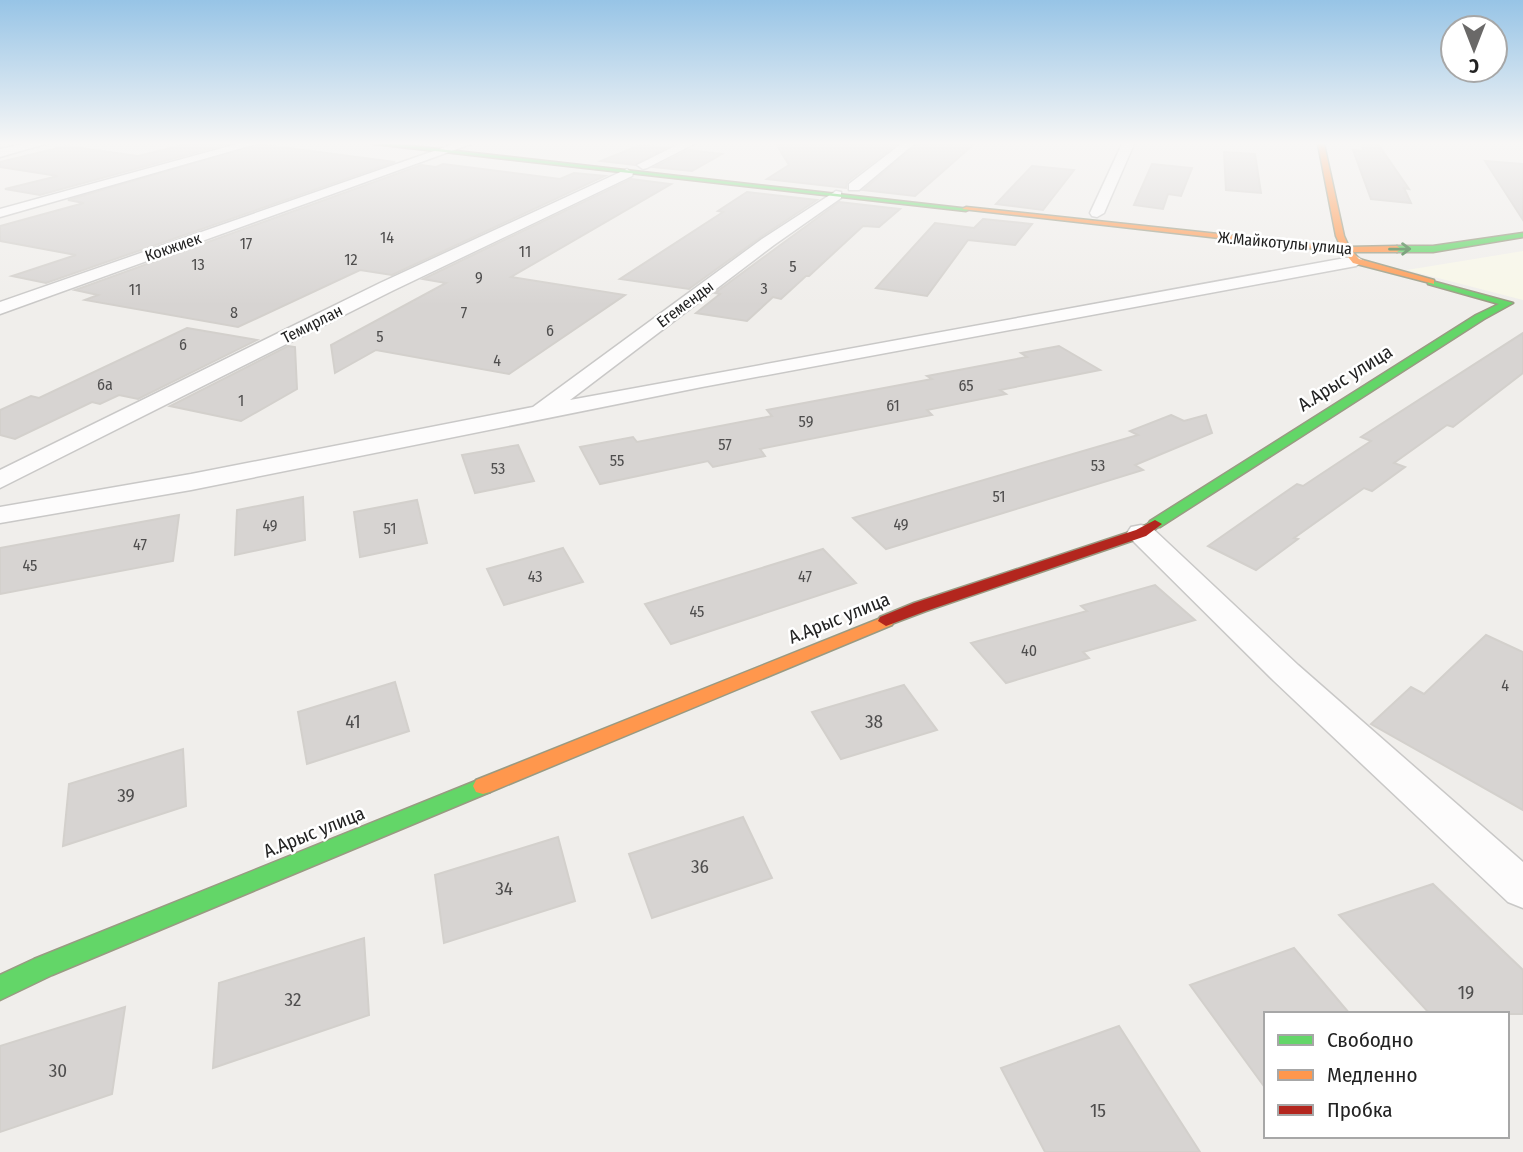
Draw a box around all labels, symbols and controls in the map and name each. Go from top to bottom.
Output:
north arrow [1439,14,1509,84]
text: С [1469,54,1479,77]
street label: Кокжиек [142,228,204,266]
house number: 14 [380,228,394,247]
street label: Ж.Майкотулы улица [1217,228,1353,258]
house number: 17 [240,234,253,253]
house number: 11 [519,242,531,261]
one-way arrow [1388,242,1411,256]
house number: 12 [344,250,358,269]
house number: 13 [191,255,205,274]
house number: 5 [789,257,797,276]
house number: 9 [475,268,483,287]
street label: Егеменды [653,277,717,331]
house number: 3 [760,279,768,298]
house number: 11 [129,280,141,299]
street label: Темирлан [278,301,346,347]
house number: 8 [230,303,238,322]
house number: 7 [461,303,468,322]
house number: 6 [546,321,554,340]
house number: 5 [376,327,384,346]
house number: 6 [179,335,187,354]
street label: А.Арыс улица [1293,340,1397,416]
house number: 4 [493,351,501,370]
house number: 6а [97,375,113,394]
house number: 65 [958,376,974,395]
house number: 1 [238,391,244,410]
house number: 61 [886,396,900,415]
house number: 59 [799,412,814,431]
house number: 57 [718,435,732,454]
house number: 55 [610,451,624,470]
house number: 53 [1091,456,1105,475]
house number: 53 [491,459,505,478]
house number: 51 [993,487,1005,506]
house number: 49 [893,515,909,534]
house number: 49 [262,516,278,535]
house number: 51 [384,519,396,538]
house number: 47 [133,535,147,554]
house number: 45 [23,556,37,575]
house number: 43 [528,567,542,586]
house number: 47 [798,567,812,586]
street label: А.Арыс улица [785,587,893,649]
house number: 45 [690,602,704,621]
house number: 40 [1021,641,1037,660]
house number: 4 [1501,676,1509,695]
house number: 41 [345,710,361,733]
house number: 38 [865,710,883,733]
house number: 39 [117,784,135,807]
street label: А.Арыс улица [260,801,368,863]
house number: 36 [691,855,709,878]
house number: 34 [495,877,513,900]
house number: 19 [1458,981,1474,1004]
house number: 32 [285,988,301,1011]
legend [1264,1012,1509,1138]
text: Свободно [1327,1027,1413,1053]
house number: 30 [49,1059,67,1082]
text: Медленно [1327,1062,1417,1088]
text: Пробка [1327,1097,1393,1123]
house number: 15 [1090,1099,1106,1122]

